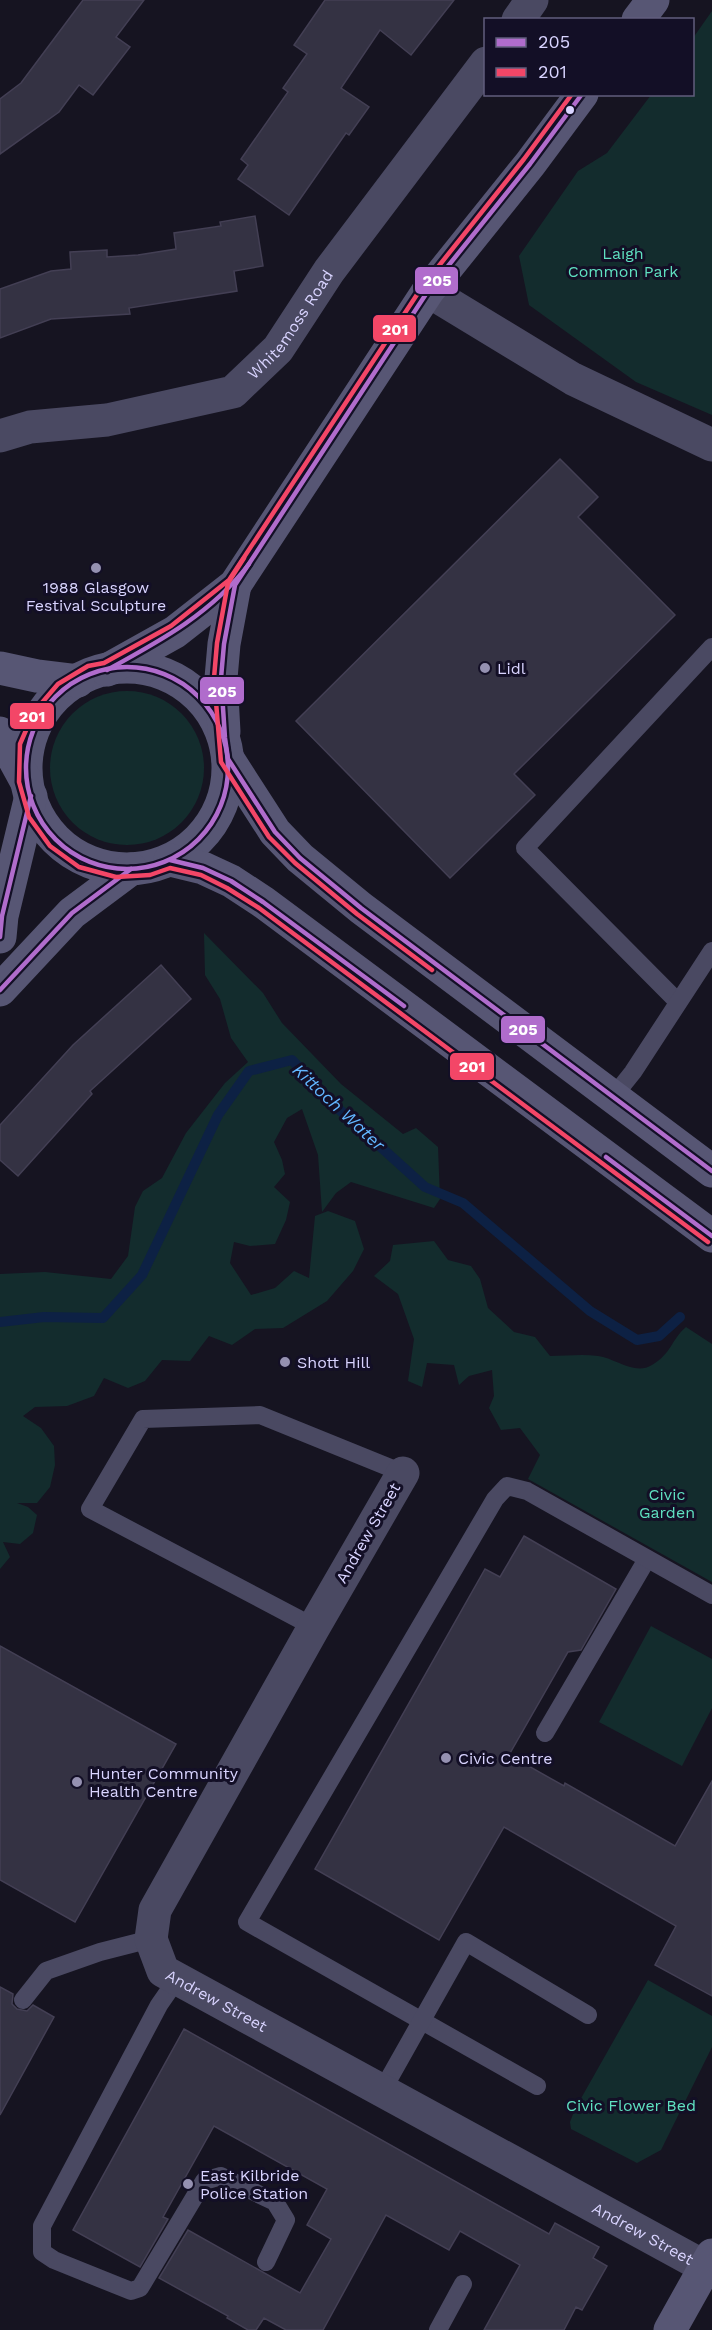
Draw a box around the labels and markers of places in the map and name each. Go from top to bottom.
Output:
unlabelled marker [564,104,576,116]
marker: 1988 Glasgow Festival Sculpture [89,561,103,575]
place label: 1988 Glasgow Festival Sculpture [26,578,166,615]
place label: Lidl [497,659,526,678]
marker: Lidl [478,661,492,675]
place label: Shott Hill [297,1353,370,1372]
marker: Shott Hill [278,1355,292,1369]
place label: Civic Centre [458,1749,552,1768]
marker: Civic Centre [439,1751,453,1765]
place label: Hunter Community Health Centre [89,1764,239,1801]
marker: Hunter Community Health Centre [70,1775,84,1789]
place label: East Kilbride Police Station [200,2166,308,2203]
marker: East Kilbride Police Station [181,2177,195,2191]

